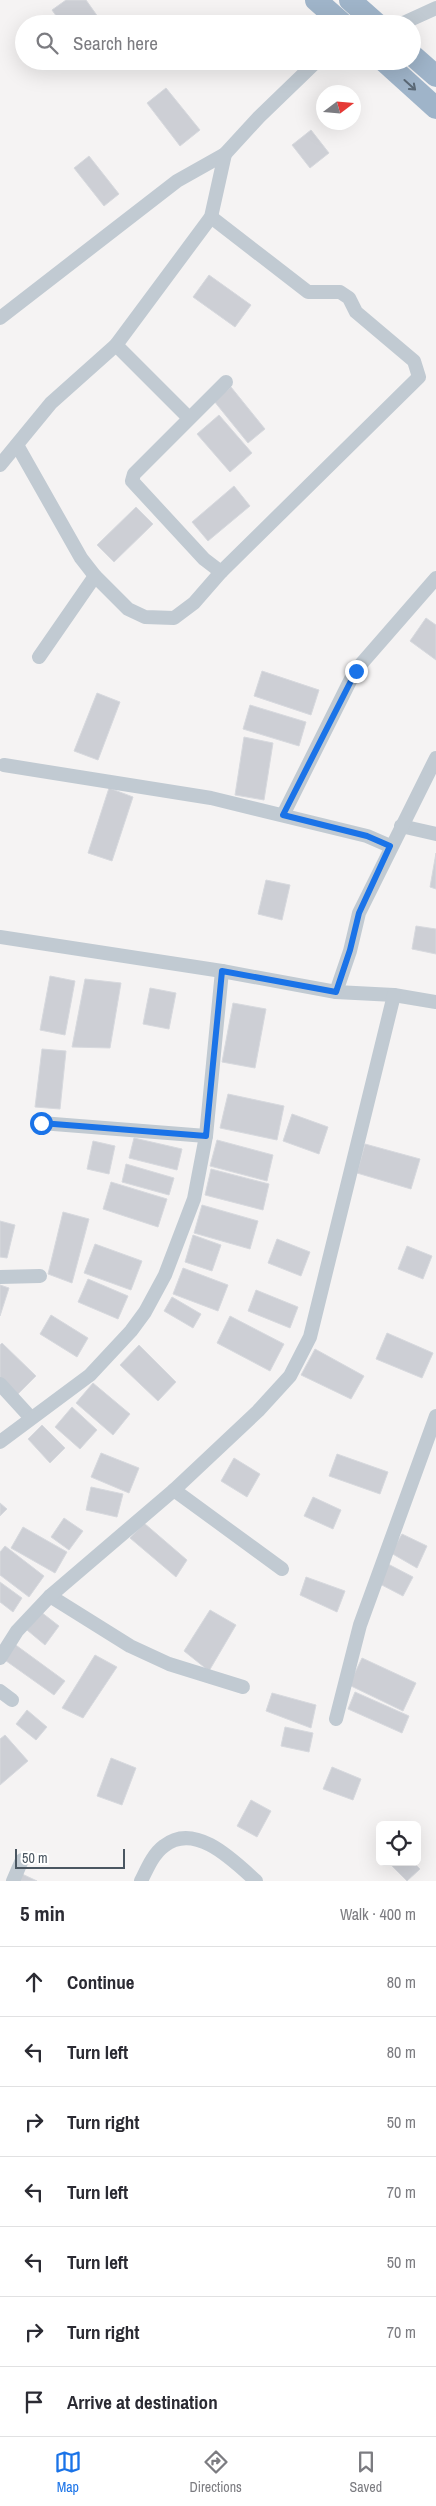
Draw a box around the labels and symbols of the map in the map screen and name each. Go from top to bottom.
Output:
one-way arrow [404,79,417,90]
north arrow [316,85,361,130]
route end [345,660,368,683]
route start [30,1112,53,1135]
scale bar [15,1846,125,1869]

